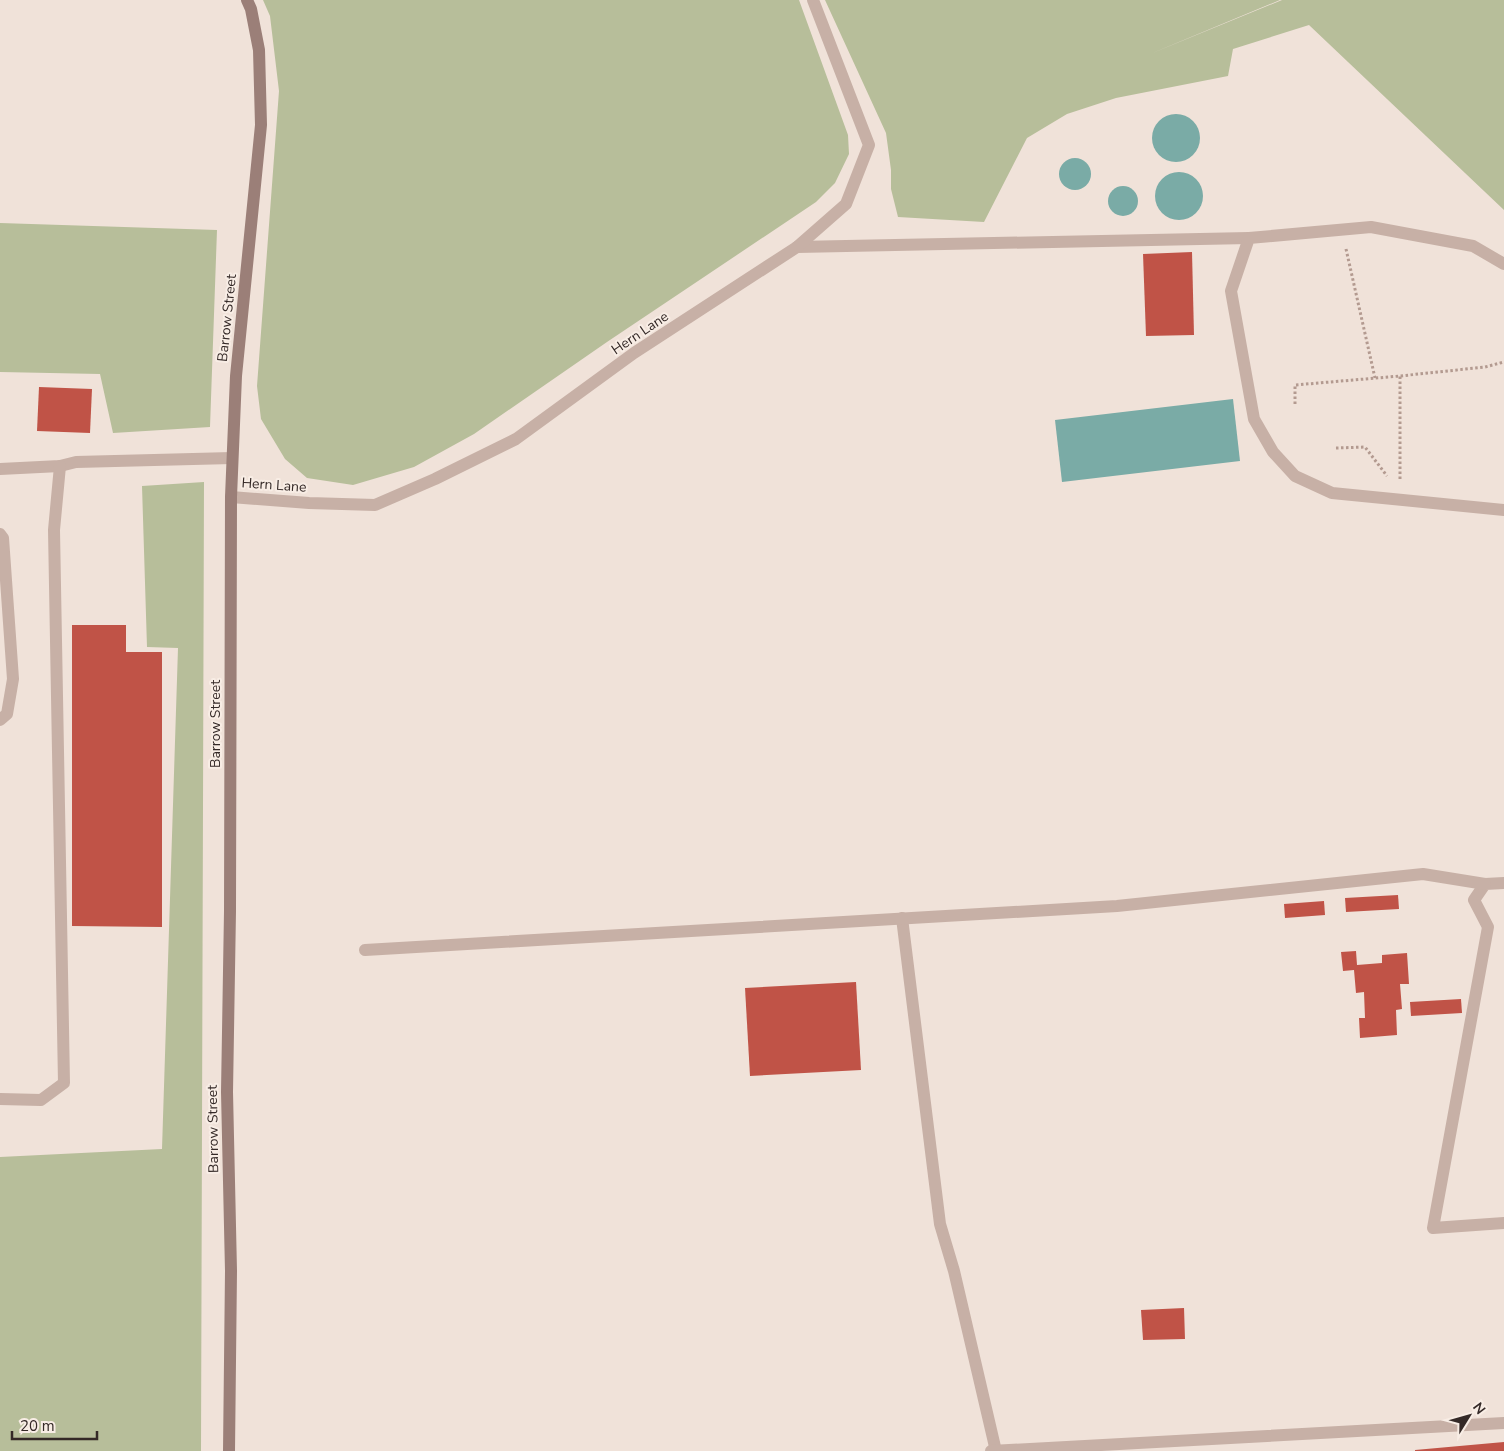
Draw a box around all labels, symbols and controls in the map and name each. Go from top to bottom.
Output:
street label: Barrow Street [213,273,241,363]
street label: Hern Lane [608,307,672,359]
street label: Hern Lane [241,473,307,497]
street label: Barrow Street [206,680,225,768]
street label: Barrow Street [203,1085,223,1173]
north arrow [1444,1391,1494,1441]
text: N [1468,1399,1490,1418]
scale bar [12,1408,98,1440]
text: 20 m [20,1416,55,1436]

